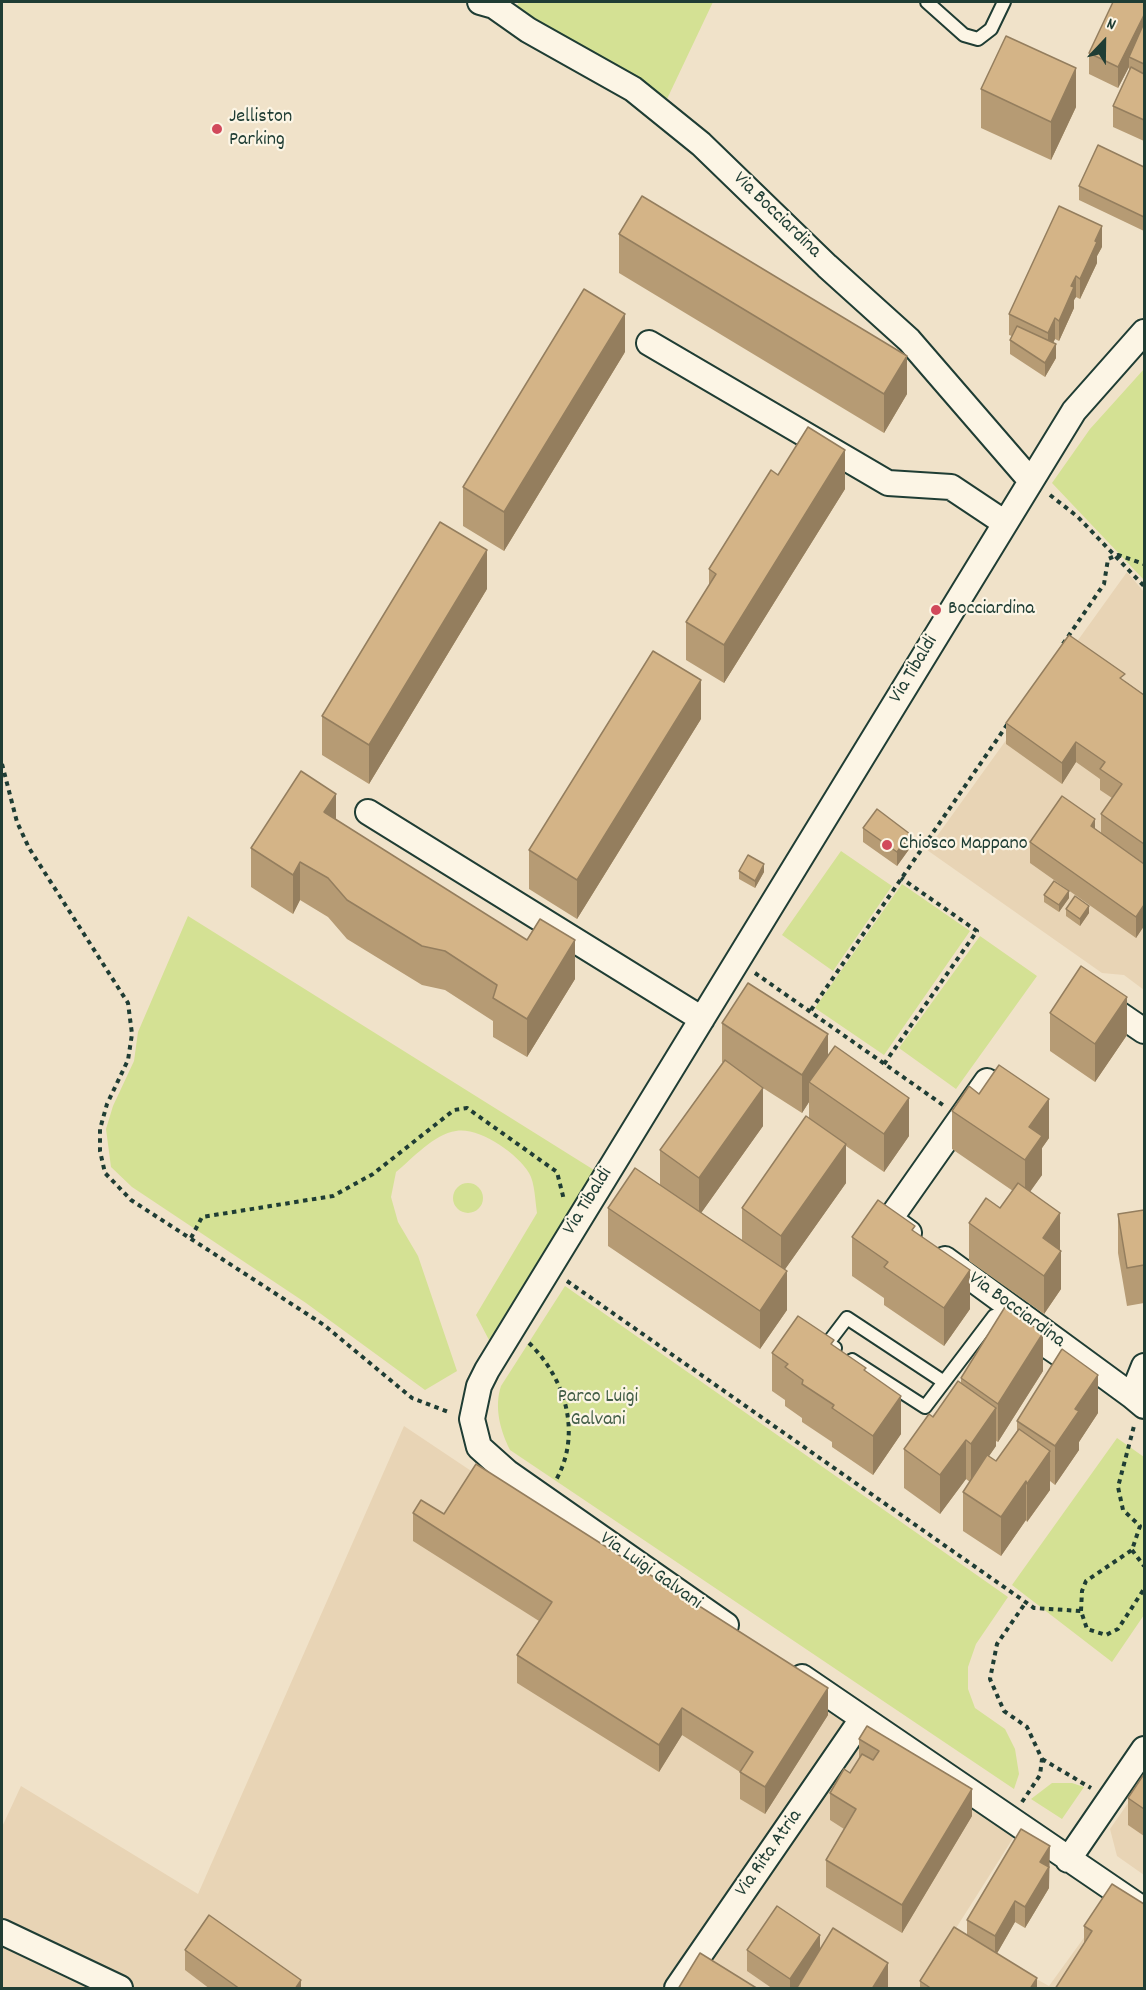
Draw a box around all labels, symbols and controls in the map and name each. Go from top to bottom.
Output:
north arrow [1074,12,1134,72]
text: N [1103,13,1119,37]
place label: Jelliston Parking [229,106,292,153]
marker: Jelliston Parking [210,122,224,136]
street label: Via Bocciardina [727,168,825,264]
place label: Bocciardina [948,598,1035,622]
marker: Bocciardina [929,603,943,617]
street label: Via Tibaldi [885,632,945,708]
place label: Chiosco Mappano [899,833,1028,857]
marker: Chiosco Mappano [880,838,894,852]
street label: Via Tibaldi [559,1164,619,1240]
street label: Via Bocciardina [963,1268,1069,1354]
park label: Parco Luigi Galvani [558,1386,638,1433]
street label: Via Luigi Galvani [594,1528,706,1616]
street label: Via Rita Atria [731,1806,809,1902]

